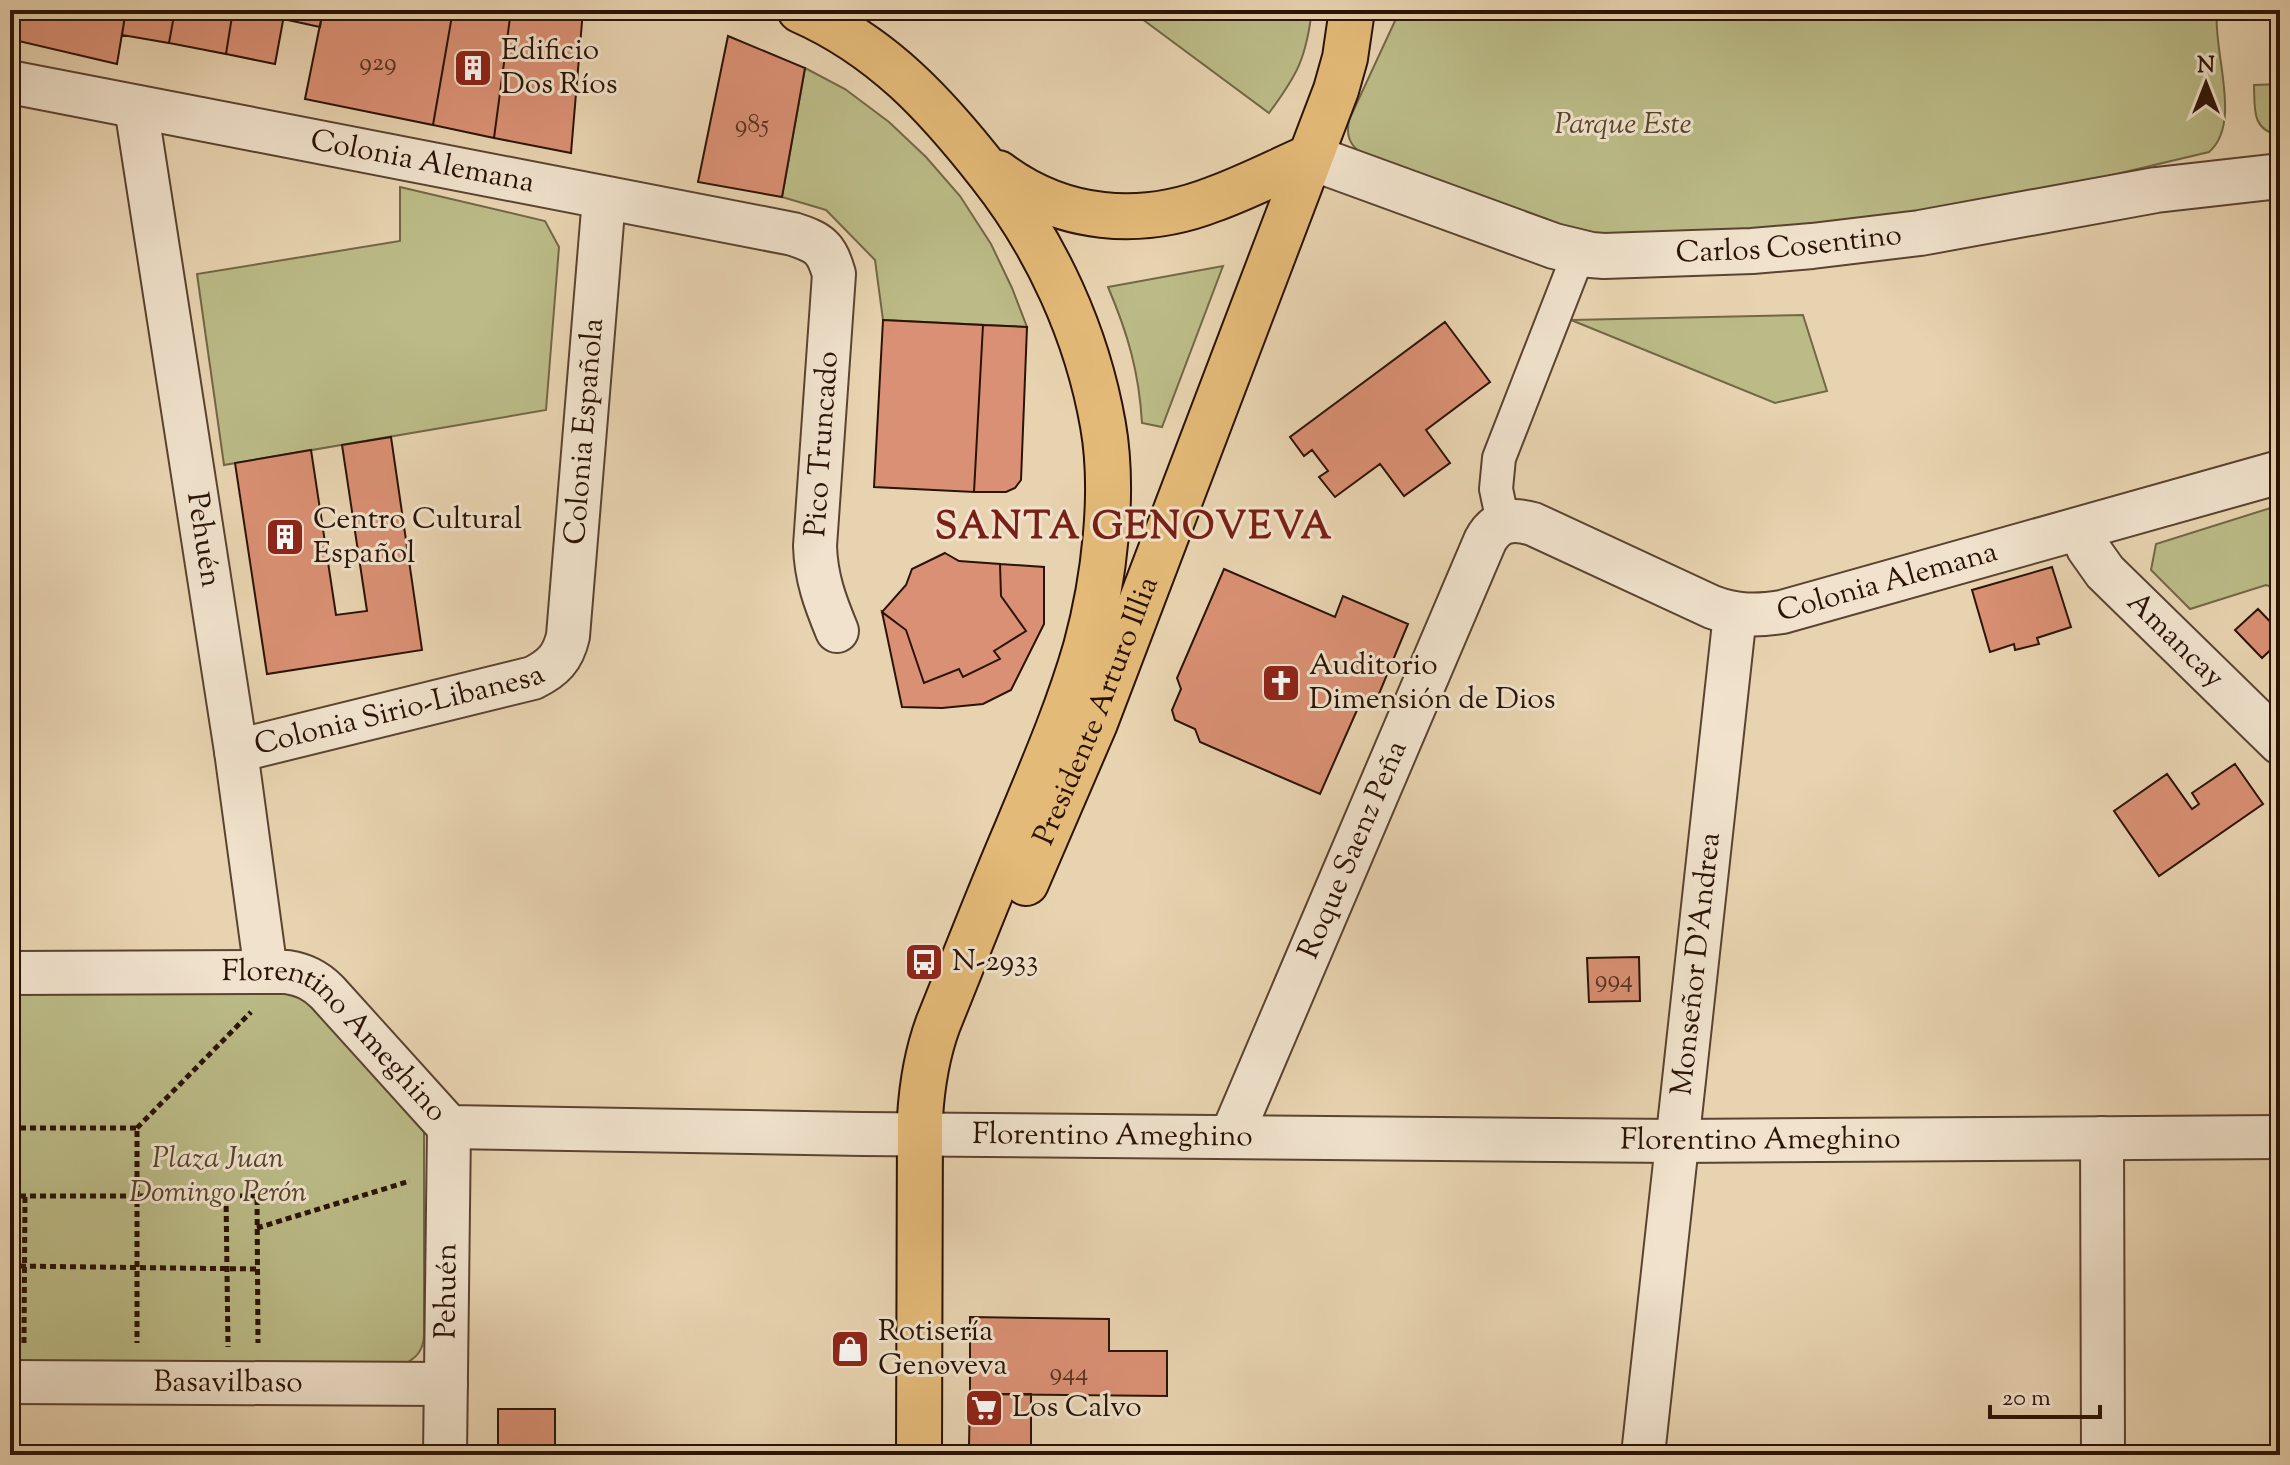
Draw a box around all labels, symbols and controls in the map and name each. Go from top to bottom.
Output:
place label: Edificio Dos Ríos [501,30,617,107]
north arrow [2166,44,2246,124]
house number: 929 [359,45,397,82]
building icon: Edificio Dos Ríos [452,47,494,89]
text: N [2197,51,2215,83]
park label: Parque Este [1555,104,1691,147]
house number: 985 [735,107,769,144]
street label: Colonia Alemana [307,119,538,205]
street label: Carlos Cosentino [1675,214,1904,275]
street label: Colonia Española [554,316,616,546]
street label: Pico Truncado [795,350,851,538]
street label: Pehuén [175,489,232,591]
place label: Centro Cultural Español [313,499,522,576]
district label: SANTA GENOVEVA [935,502,1333,556]
building icon: Centro Cultural Español [264,516,306,558]
street label: Colonia Alemana [1772,531,2003,634]
street label: Presidente Arturo Illia [1023,570,1170,852]
street label: Amancay [2116,582,2234,699]
place label: Auditorio Dimensión de Dios [1309,645,1556,722]
street label: Colonia Sirio-Libanesa [250,654,553,767]
church icon: Auditorio Dimensión de Dios [1260,662,1302,704]
street label: Roque Saenz Peña [1288,734,1419,966]
street label: Monseñor D'Andrea [1661,830,1732,1098]
bus stop icon: N-2933 [903,941,945,983]
place label: N-2933 [952,941,1038,984]
street label: Florentino Ameghino [222,950,457,1132]
house number: 994 [1595,962,1633,999]
street label: Florentino Ameghino [972,1113,1253,1159]
street label: Florentino Ameghino [1620,1118,1901,1163]
park label: Plaza Juan Domingo Perón [129,1138,307,1215]
street label: Pehuén [425,1243,469,1339]
place label: Rotisería Genoveva [878,1311,1008,1388]
shop icon: Rotisería Genoveva [829,1328,871,1370]
house number: 944 [1050,1355,1088,1392]
street label: Basavilbaso [153,1361,303,1405]
scale bar [1990,1369,2100,1419]
text: 20 m [2002,1382,2051,1416]
supermarket icon: Los Calvo [963,1387,1005,1429]
place label: Los Calvo [1012,1387,1142,1430]

